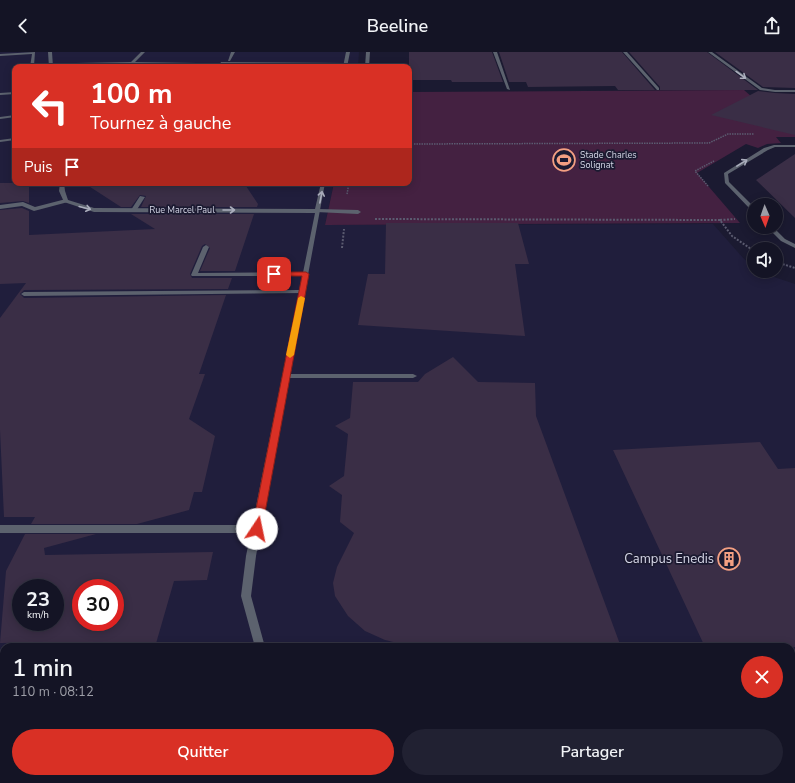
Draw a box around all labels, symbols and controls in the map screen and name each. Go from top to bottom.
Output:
text: Beeline [367,14,428,38]
icon: back [12,15,34,37]
icon: share [761,15,783,37]
one-way arrow [736,71,747,79]
text: 100 m [90,75,173,113]
icon: left [24,80,76,132]
text: Tournez à gauche [90,111,231,135]
sports icon: Stade Charles Solignat [551,147,577,173]
place label: Stade Charles Solignat [580,149,637,171]
icon: arrive [61,156,83,178]
text: Puis [24,157,53,177]
one-way arrow [736,159,747,167]
one-way arrow [317,191,325,204]
north arrow [747,198,783,234]
map controls [747,198,783,278]
one-way arrow [79,204,92,212]
street label: Rue Marcel Paul [149,204,215,216]
one-way arrow [222,206,235,214]
button: sound [747,242,783,278]
pin [257,257,291,291]
icon: arrive [263,263,285,285]
position arrow [236,508,278,550]
building icon: Campus Enedis [716,546,742,572]
place label: Campus Enedis [624,550,714,568]
speed limit sign: 30 [72,579,124,631]
text: 23 [26,586,50,613]
text: km/h [27,608,49,622]
text: 1 min [12,652,73,684]
button: close [741,656,783,698]
text: 110 m · 08:12 [12,683,94,701]
button: Quitter [12,729,394,775]
button: Partager [402,729,783,775]

